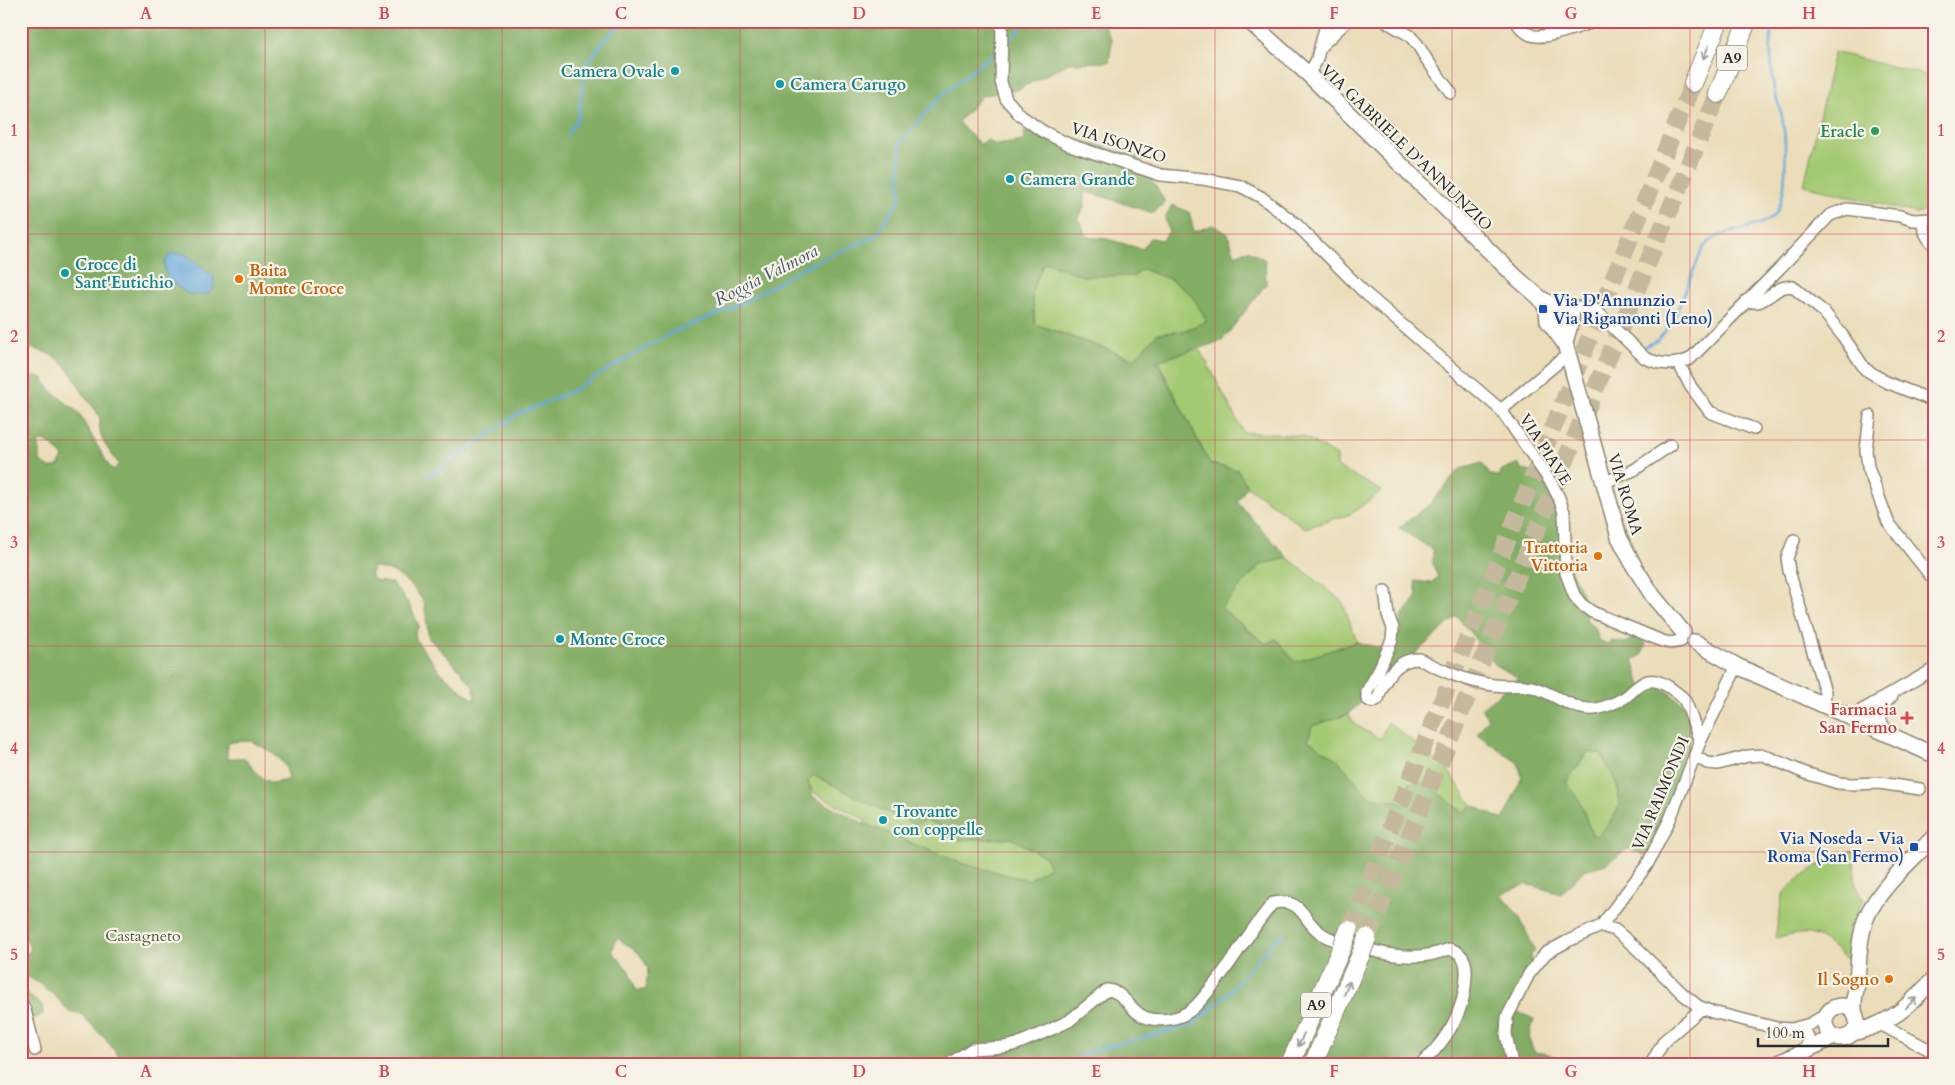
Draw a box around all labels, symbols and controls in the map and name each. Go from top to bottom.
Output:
text: A [140,3,152,25]
text: B [378,3,390,25]
text: C [615,3,627,25]
text: D [852,3,866,25]
text: E [1091,3,1101,25]
text: F [1329,3,1339,25]
text: G [1564,3,1578,25]
text: H [1802,3,1816,25]
one-way arrow [1701,44,1711,59]
road number: A9 [1717,46,1747,70]
street label: VIA GABRIELE D'ANNUNZIO [1316,60,1497,236]
place label: Camera Ovale [561,61,665,83]
marker: Camera Ovale [669,65,681,77]
place label: Camera Carugo [790,74,906,96]
marker: Camera Carugo [774,78,786,90]
street label: VIA ISONZO [1068,117,1169,169]
text: 1 [10,120,18,142]
text: 1 [1937,120,1945,142]
place label: Eracle [1820,121,1865,143]
marker: Eracle [1869,125,1881,137]
place label: Camera Grande [1020,169,1135,191]
marker: Camera Grande [1004,173,1016,185]
water label: Roggia Valmora [710,239,822,312]
place label: Croce di Sant'Eutichio [75,254,173,294]
place label: Baita Monte Croce [249,260,344,300]
marker: Croce di Sant'Eutichio [59,267,71,279]
marker: Baita Monte Croce [233,273,245,285]
place label: Via D'Annunzio - Via Rigamonti (Leno) [1553,290,1713,330]
marker: Via D'Annunzio - Via Rigamonti (Leno) [1537,303,1549,315]
text: 2 [10,326,18,348]
text: 2 [1937,326,1945,348]
street label: VIA PIAVE [1514,410,1576,490]
street label: VIA ROMA [1602,451,1648,538]
text: 3 [10,532,18,554]
text: 3 [1937,532,1945,554]
place label: Trattoria Vittoria [1523,537,1588,577]
marker: Trattoria Vittoria [1592,550,1604,562]
place label: Monte Croce [570,629,665,651]
marker: Monte Croce [554,633,566,645]
place label: Farmacia San Fermo [1819,699,1897,739]
marker: Farmacia San Fermo [1901,712,1913,724]
street label: VIA RAIMONDI [1627,733,1695,854]
text: 4 [10,738,18,760]
text: 4 [1937,738,1945,760]
place label: Trovante con coppelle [893,801,984,841]
marker: Trovante con coppelle [877,814,889,826]
place label: Via Noseda - Via Roma (San Fermo) [1767,828,1904,868]
marker: Via Noseda - Via Roma (San Fermo) [1908,841,1920,853]
park label: Castagneto [105,925,181,947]
text: 5 [10,944,18,966]
text: 5 [1937,944,1945,966]
place label: Il Sogno [1817,969,1879,991]
marker: Il Sogno [1883,973,1895,985]
one-way arrow [1343,980,1352,996]
road number: A9 [1301,992,1331,1018]
one-way arrow [1905,996,1917,1009]
scale bar [1758,1015,1888,1047]
text: 100 m [1765,1023,1805,1043]
one-way arrow [1296,1032,1306,1047]
text: A [140,1061,152,1083]
text: B [378,1061,390,1083]
text: C [615,1061,627,1083]
text: D [852,1061,866,1083]
text: E [1091,1061,1101,1083]
text: F [1329,1061,1339,1083]
text: G [1564,1061,1578,1083]
text: H [1802,1061,1816,1083]

